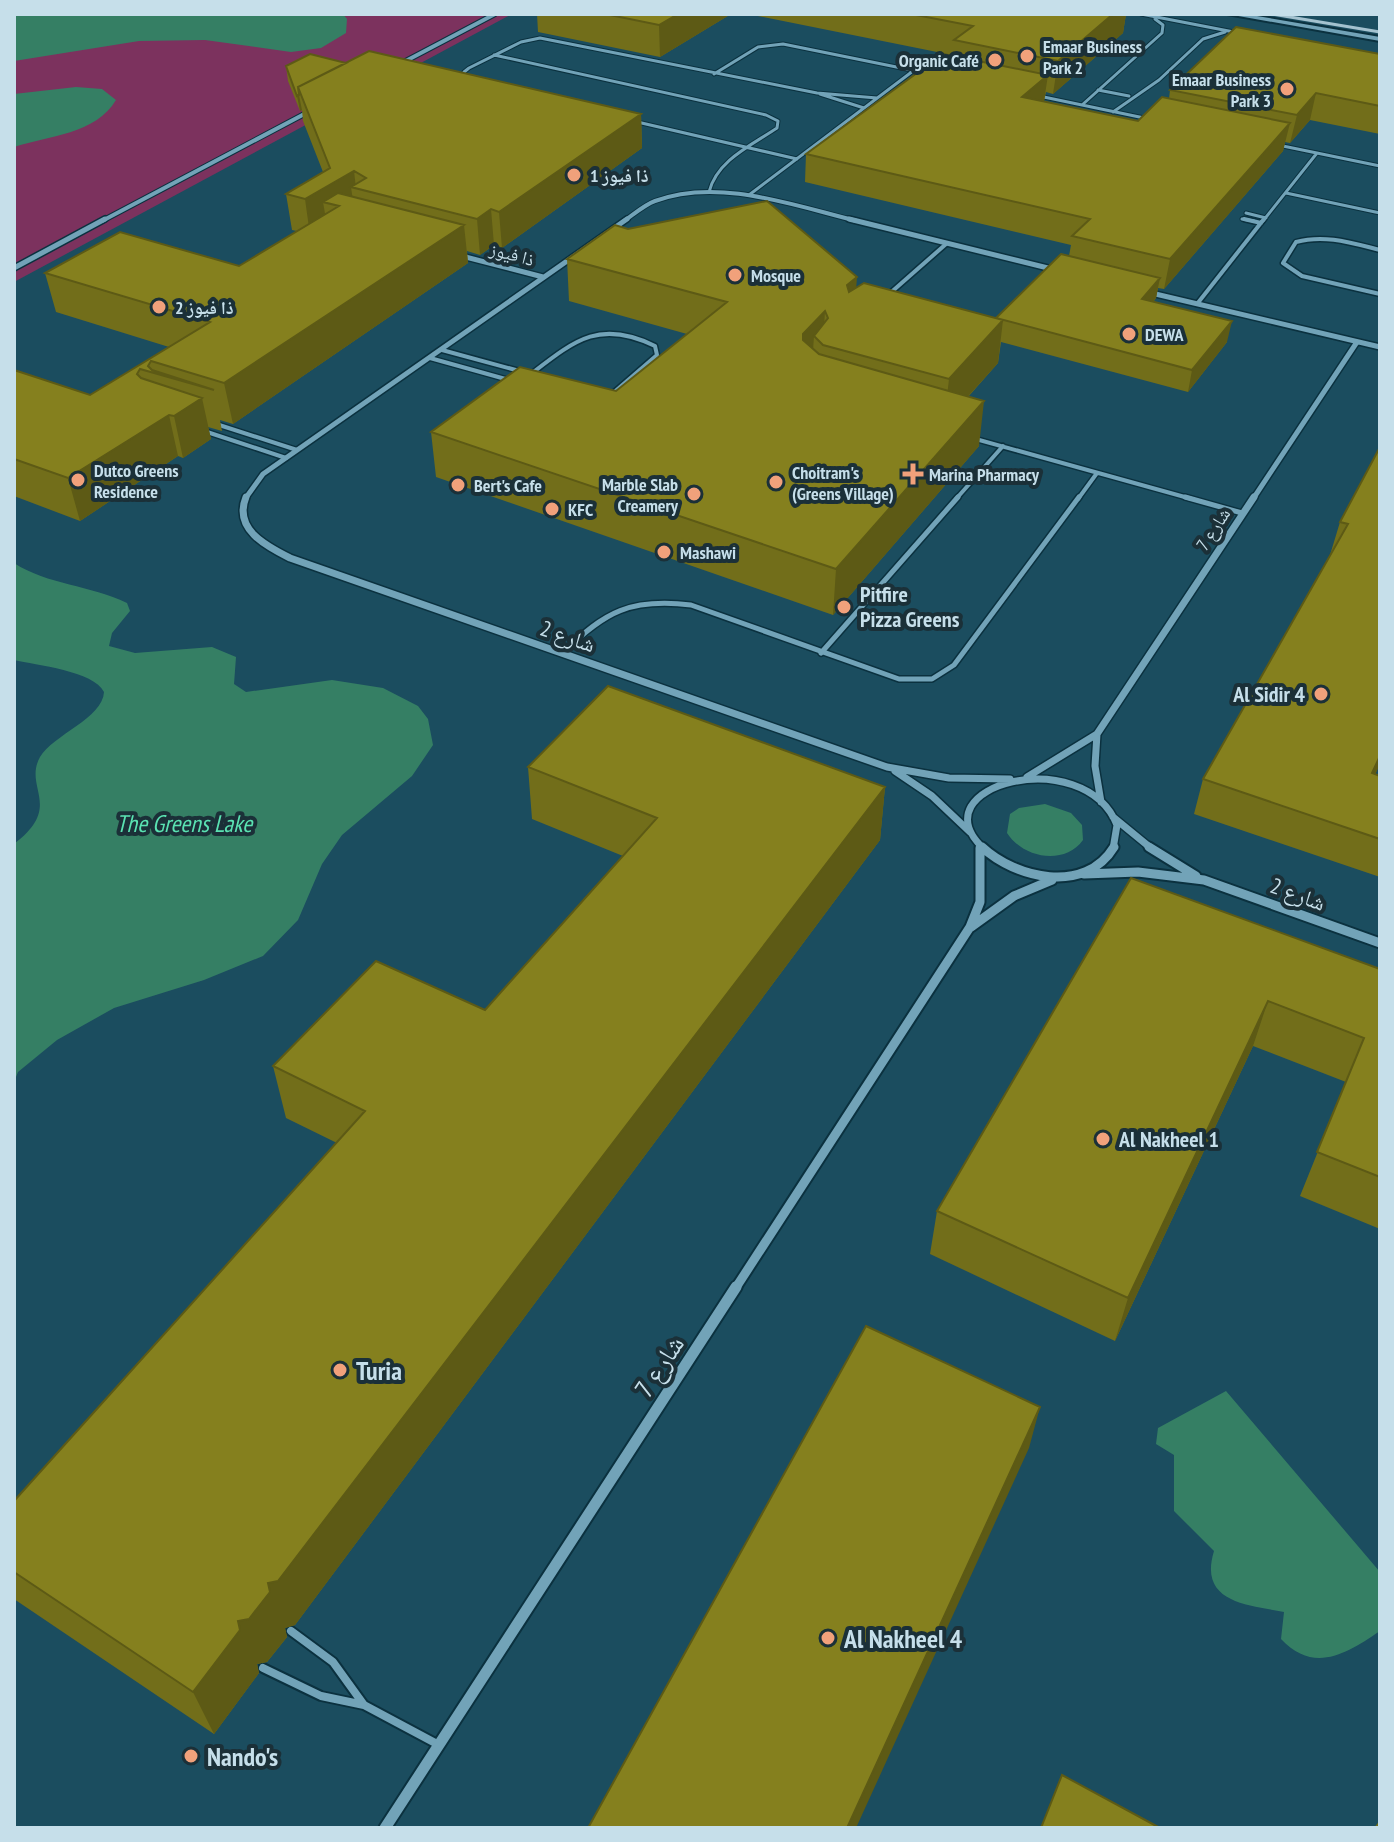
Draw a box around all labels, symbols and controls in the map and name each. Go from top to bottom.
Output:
place label: Emaar Business Park 2 [1043,35,1142,79]
marker: Emaar Business Park 2 [1018,47,1036,65]
place label: Organic Café [899,49,979,72]
marker: Organic Café [986,51,1004,69]
place label: Emaar Business Park 3 [1172,68,1271,112]
marker: Emaar Business Park 3 [1278,80,1296,98]
place label: ذا فيوز 1 [590,164,649,187]
marker: ذا فيوز 1 [565,166,583,184]
street label: ذا فيوز [486,237,537,271]
place label: Mosque [751,264,801,287]
marker: Mosque [726,266,744,284]
place label: ذا فيوز 2 [175,296,234,319]
marker: ذا فيوز 2 [150,298,168,316]
place label: DEWA [1145,323,1185,346]
marker: DEWA [1120,325,1138,343]
place label: Dutco Greens Residence [94,459,179,503]
place label: Choitram's (Greens Village) [792,461,894,505]
place label: Marina Pharmacy [929,463,1040,486]
marker: Marina Pharmacy [904,465,922,483]
marker: Dutco Greens Residence [69,471,87,489]
place label: Marble Slab Creamery [602,473,679,517]
marker: Choitram's (Greens Village) [767,473,785,491]
place label: Bert's Cafe [474,474,542,497]
marker: Bert's Cafe [449,476,467,494]
marker: Marble Slab Creamery [685,485,703,503]
place label: KFC [568,498,593,521]
marker: KFC [543,500,561,518]
street label: شارع 7 [1191,503,1235,555]
place label: Mashawi [680,541,736,564]
marker: Mashawi [655,543,673,561]
place label: Pitfire Pizza Greens [860,580,960,633]
marker: Pitfire Pizza Greens [835,598,853,616]
street label: شارع 2 [537,614,599,658]
place label: Al Sidir 4 [1232,680,1305,708]
marker: Al Sidir 4 [1312,685,1330,703]
water label: The Greens Lake [116,808,254,839]
street label: شارع 2 [1267,871,1329,917]
place label: Al Nakheel 1 [1118,1125,1219,1153]
marker: Al Nakheel 1 [1094,1130,1112,1148]
street label: شارع 7 [627,1329,691,1403]
place label: Turia [356,1354,402,1387]
marker: Turia [331,1361,349,1379]
place label: Al Nakheel 4 [843,1622,963,1655]
marker: Al Nakheel 4 [819,1629,837,1647]
place label: Nando's [207,1740,278,1773]
marker: Nando's [182,1747,200,1765]

